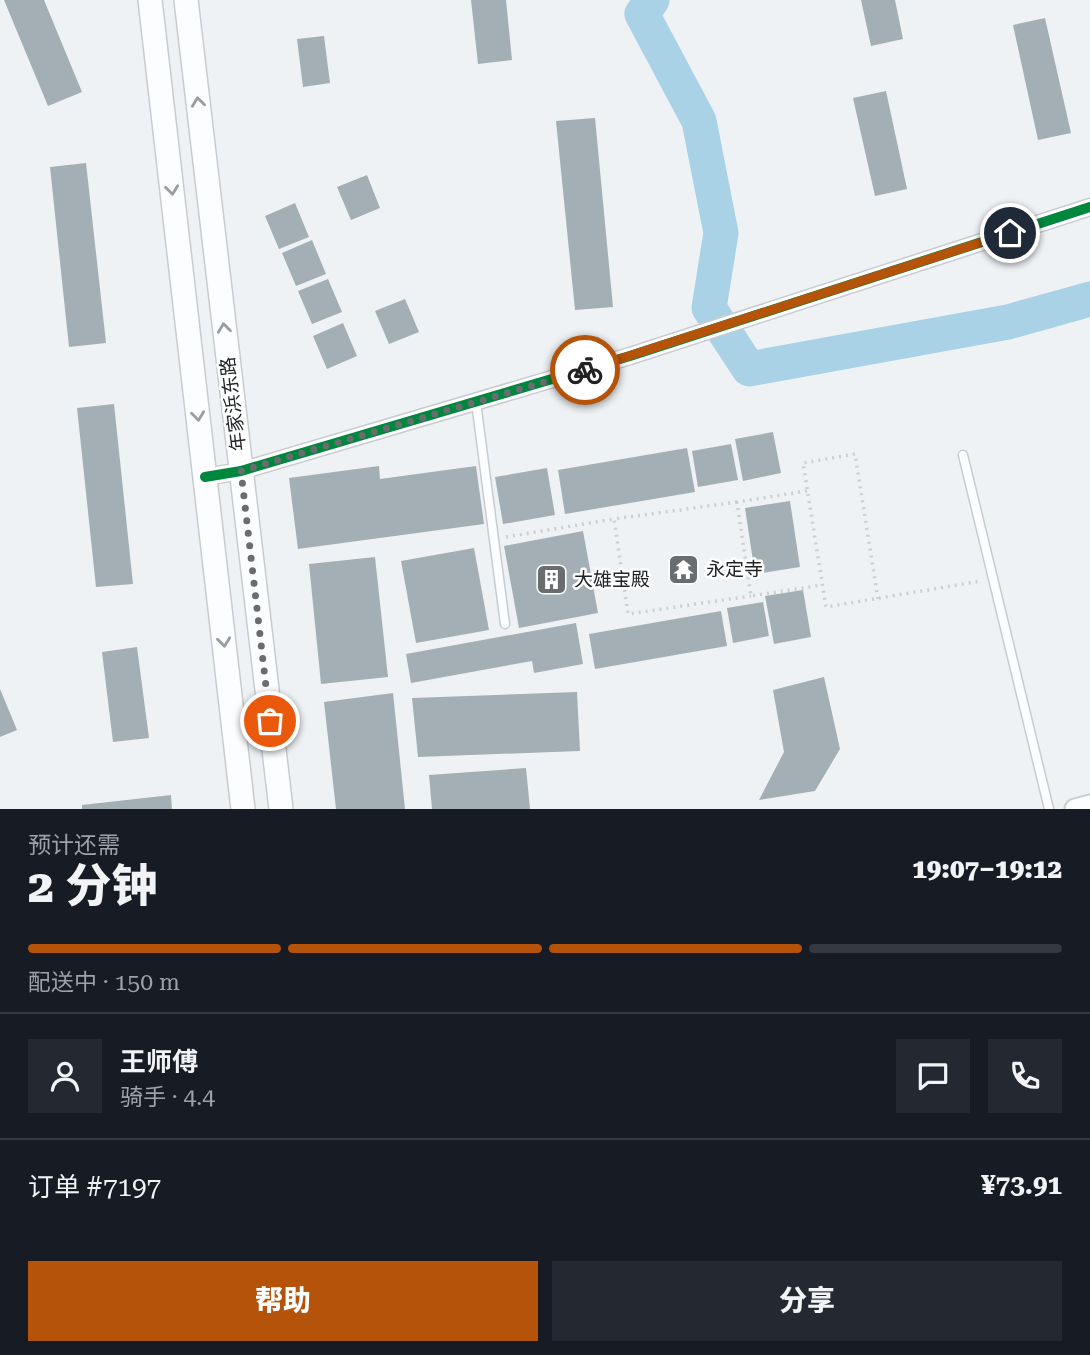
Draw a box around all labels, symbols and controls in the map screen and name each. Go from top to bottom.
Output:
one-way arrow [191,96,206,107]
one-way arrow [164,184,179,195]
pin [980,203,1040,263]
icon: home [991,214,1029,252]
one-way arrow [217,322,232,333]
courier [550,335,620,405]
icon: bike [566,351,604,389]
street label: 年家浜东路 [216,355,250,453]
one-way arrow [190,410,205,421]
temple icon: 永定寺 [666,552,700,586]
place label: 永定寺 [706,558,763,581]
building icon: 大雄宝殿 [534,562,568,596]
place label: 大雄宝殿 [574,568,650,591]
one-way arrow [216,636,231,647]
pin [240,691,300,751]
icon: bag [251,702,289,740]
text: 预计还需 [28,832,120,859]
text: 19:07–19:12 [912,854,1062,884]
text: 2 分钟 [28,859,157,913]
text: 配送中 · 150 m [28,969,180,996]
button: person [28,1039,102,1113]
button: chat [896,1039,970,1113]
button: phone [988,1039,1062,1113]
text: 王师傅 [120,1047,198,1077]
text: 骑手 · 4.4 [120,1084,215,1111]
text: ¥73.91 [981,1170,1062,1200]
text: 订单 #7197 [28,1172,161,1202]
button: 帮助 [28,1261,538,1341]
button: 分享 [552,1261,1062,1341]

